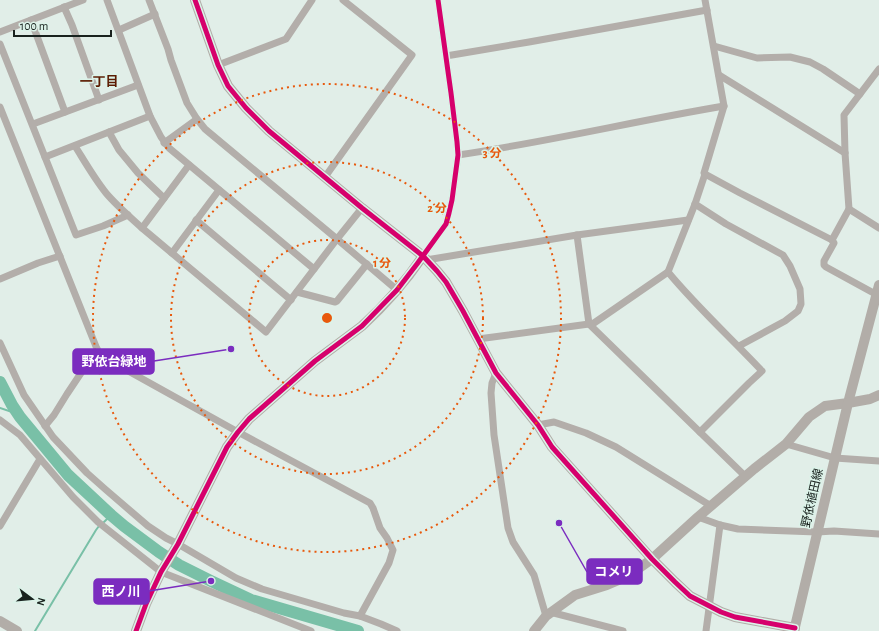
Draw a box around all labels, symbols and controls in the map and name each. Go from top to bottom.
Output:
scale bar [14,12,111,38]
text: 100 m [20,20,48,32]
district label: 一丁目 [79,75,119,89]
text: 3 分 [483,147,501,159]
text: 2 分 [427,202,447,214]
text: 1 分 [373,257,391,269]
centre of rings [320,311,334,325]
callout: 野依台緑地 [73,349,154,374]
text: 野依台緑地 [81,354,147,369]
street label: 野依植田線 [798,467,825,529]
callout: コメリ [587,559,642,584]
text: コメリ [594,565,634,579]
north arrow [12,579,52,619]
callout: 西ノ川 [94,579,149,604]
text: 西ノ川 [101,584,141,599]
text: N [35,596,47,607]

